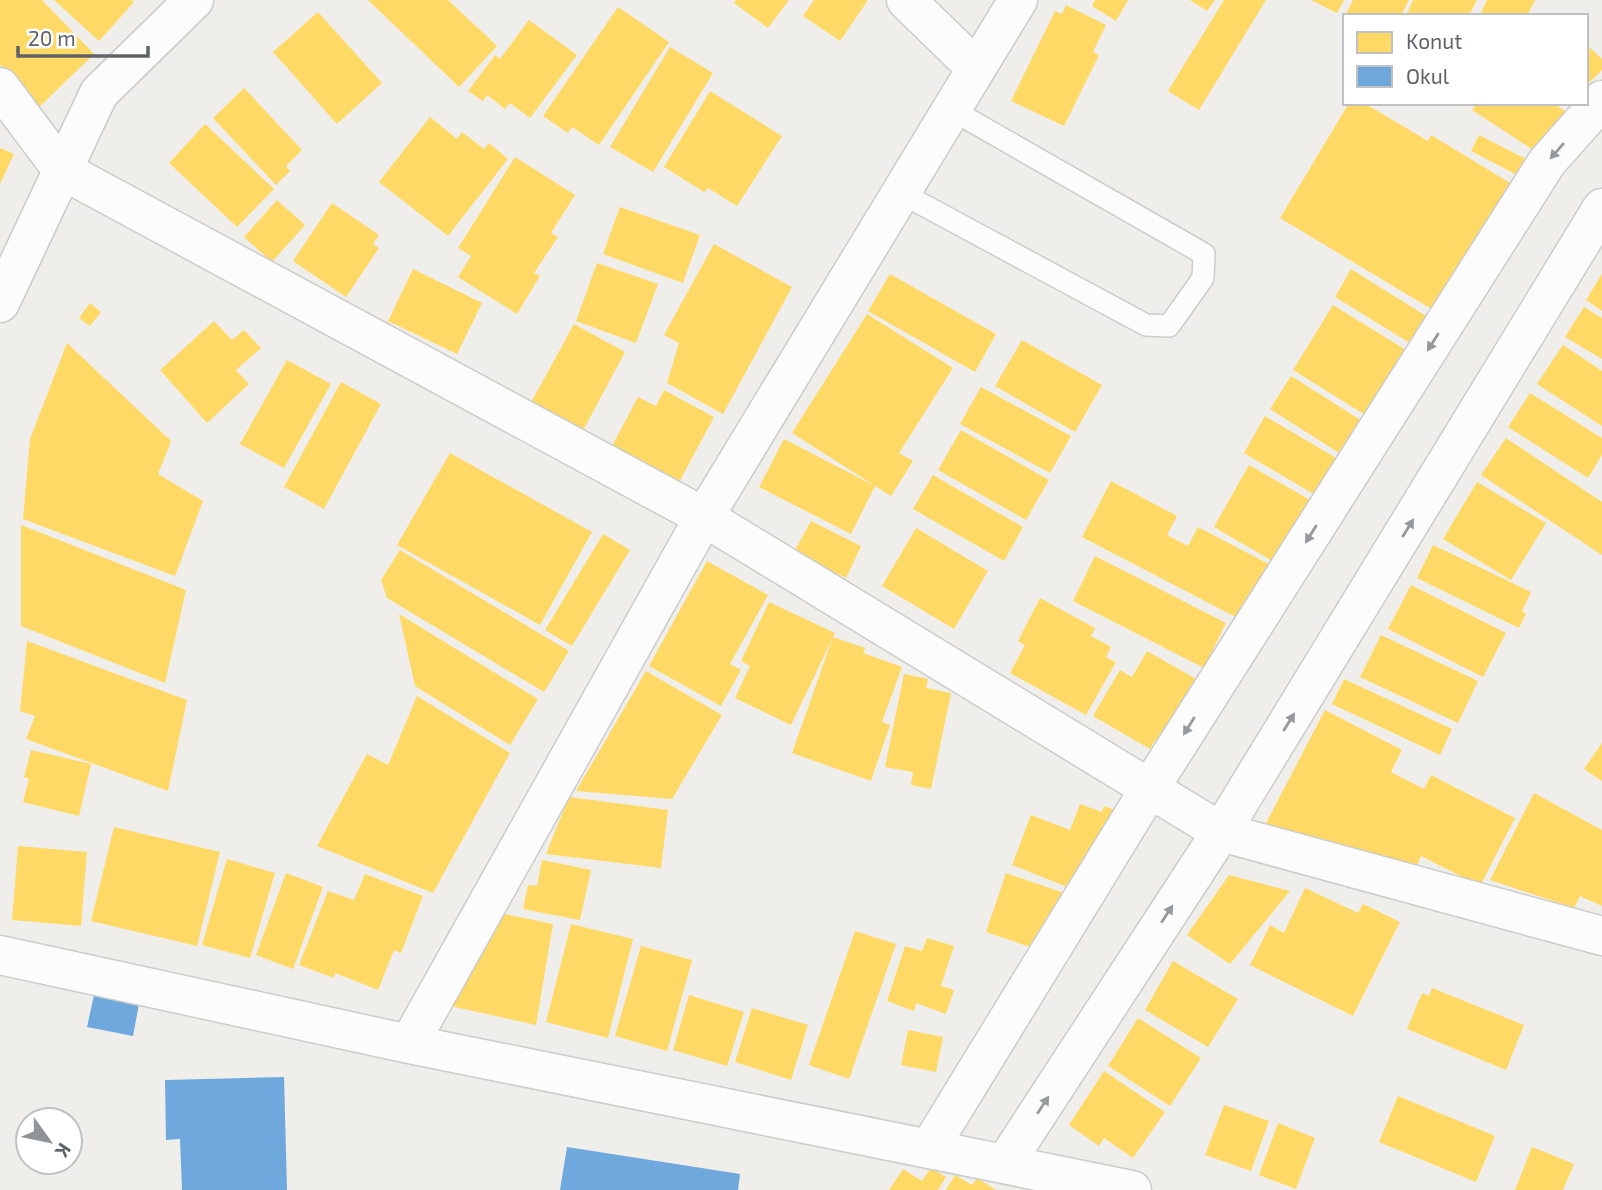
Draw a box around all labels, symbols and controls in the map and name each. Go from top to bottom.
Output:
scale bar [18,14,147,58]
legend [1343,14,1588,105]
text: 20 m [28,25,76,50]
text: Konut [1406,28,1462,53]
text: Okul [1406,63,1450,88]
one-way arrow [1549,142,1565,160]
one-way arrow [1427,332,1440,351]
one-way arrow [1401,519,1414,538]
one-way arrow [1305,524,1318,543]
one-way arrow [1282,712,1295,731]
one-way arrow [1183,716,1196,736]
one-way arrow [1161,904,1174,924]
one-way arrow [1036,1096,1050,1114]
north arrow [14,1106,84,1176]
text: K [51,1139,77,1162]

